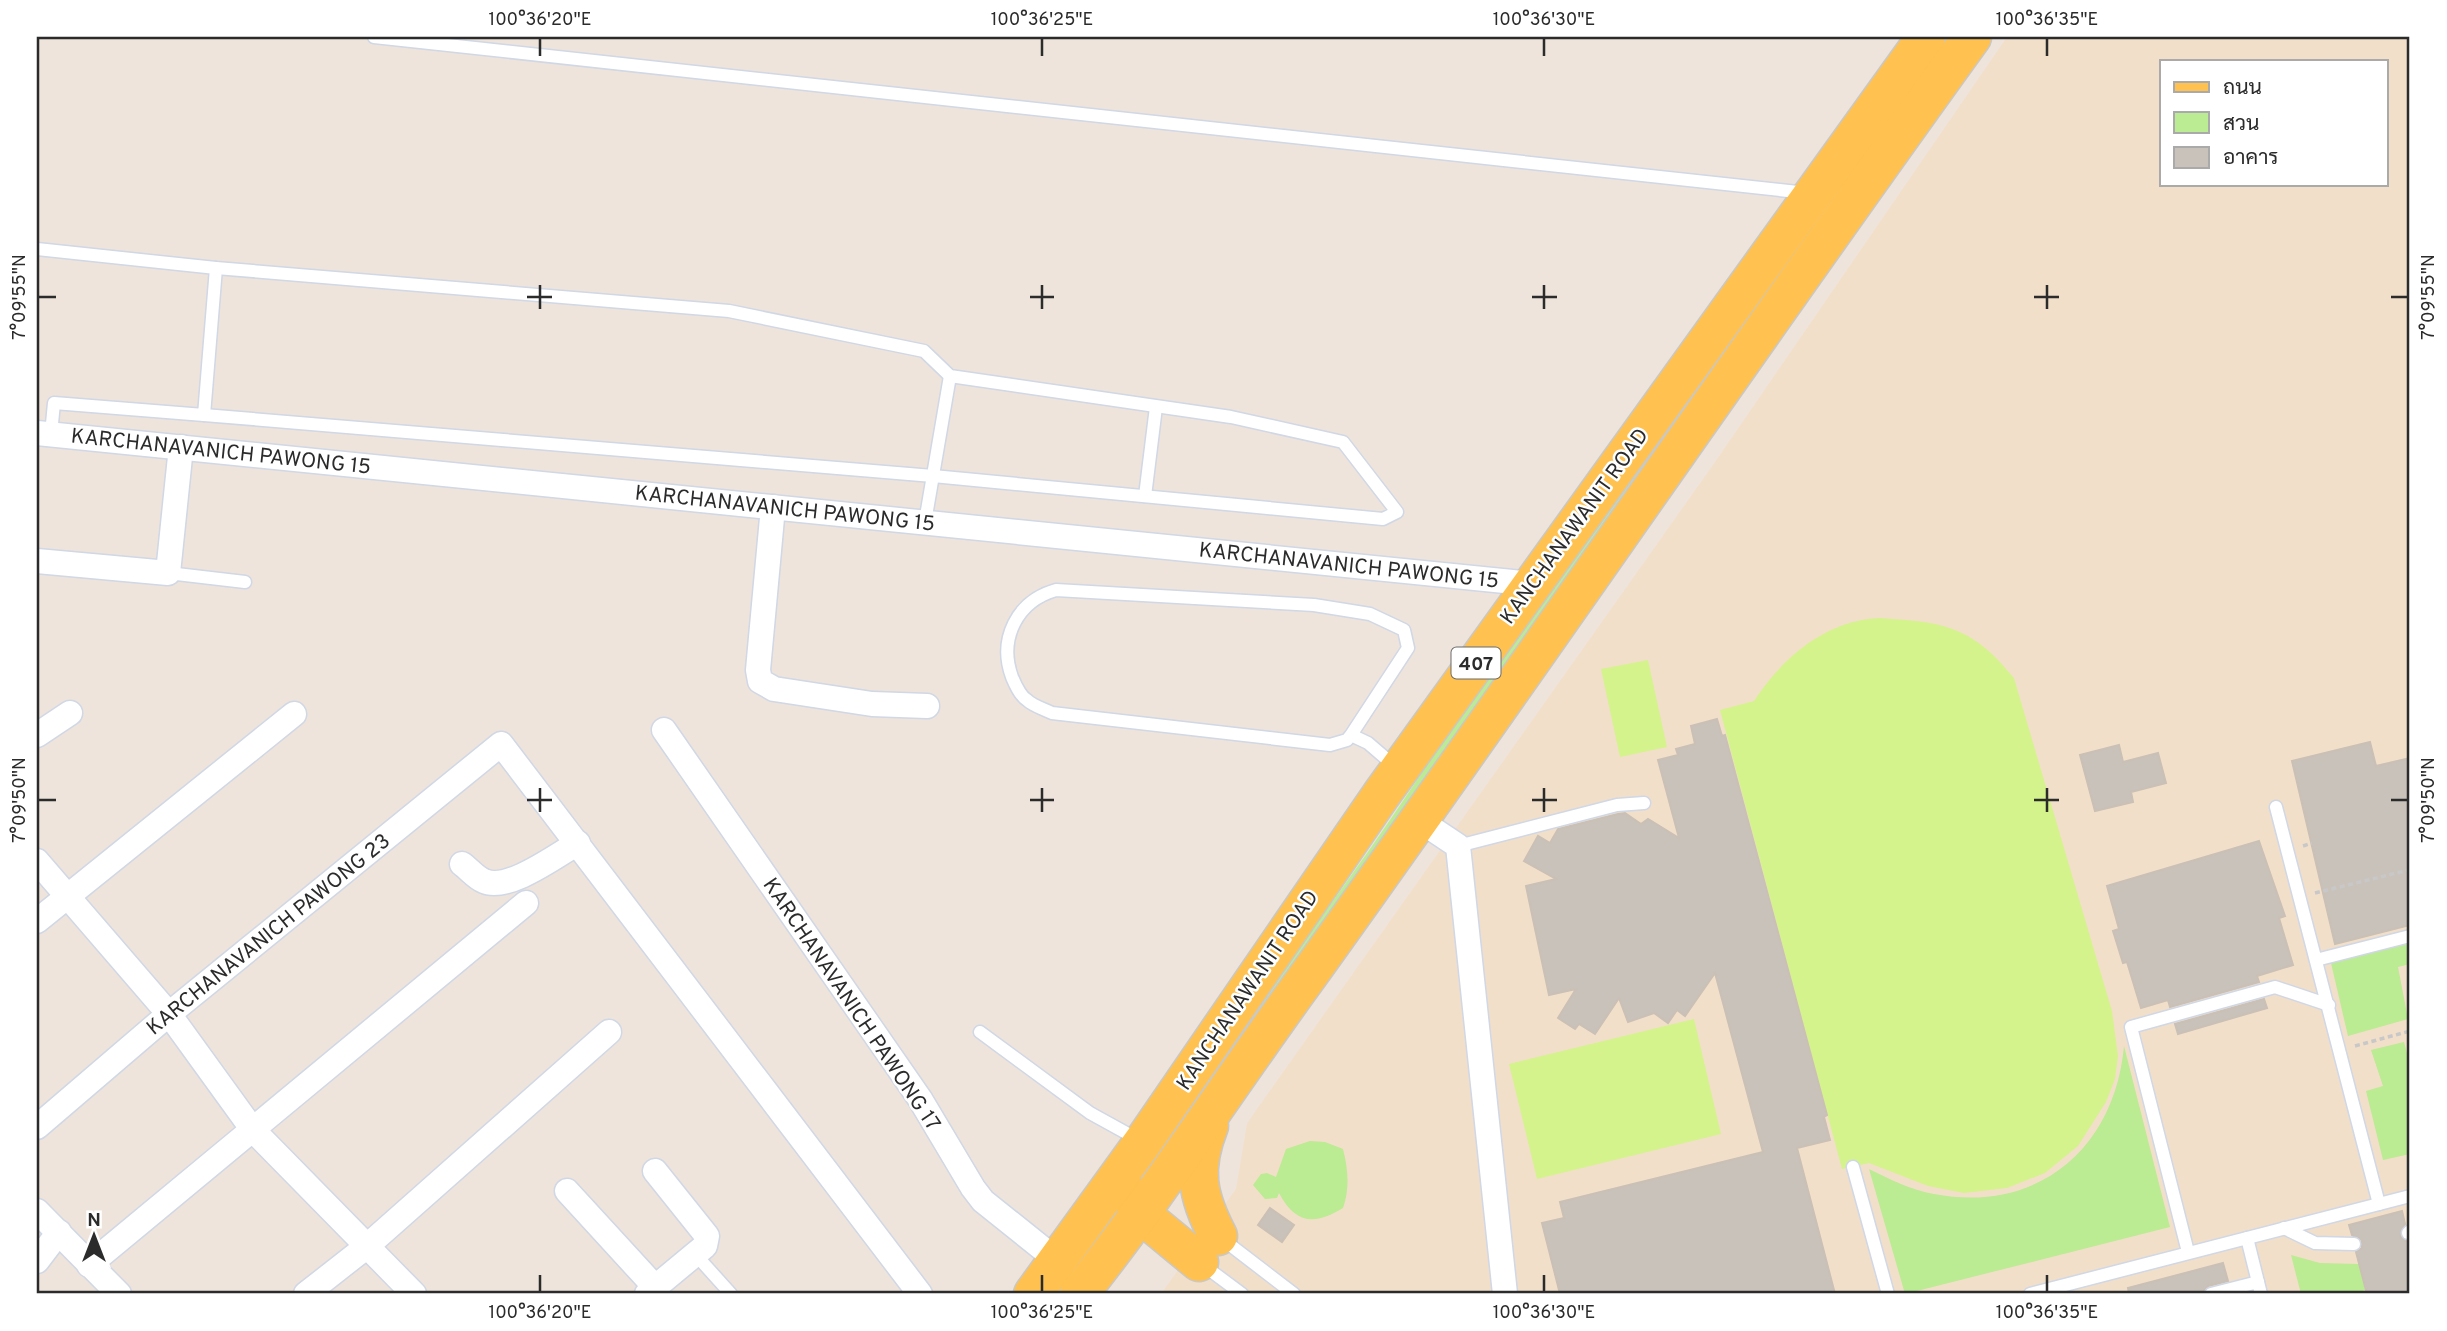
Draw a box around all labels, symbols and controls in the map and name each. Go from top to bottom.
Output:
text: 100°36'20"E [488,9,592,32]
text: 100°36'25"E [991,9,1093,32]
text: 100°36'30"E [1493,9,1595,32]
text: 100°36'35"E [1996,9,2098,32]
legend [2160,60,2388,186]
text: ถนน [2223,75,2262,102]
text: สวน [2223,111,2259,138]
text: อาคาร [2223,145,2279,172]
text: 7°09'55"N [9,254,32,340]
text: 7°09'55"N [2418,254,2441,340]
street label: KARCHANAVANICH PAWONG 15 [70,423,372,482]
street label: KANCHANAWANIT ROAD [1495,424,1655,630]
street label: KARCHANAVANICH PAWONG 15 [634,480,936,539]
street label: KARCHANAVANICH PAWONG 15 [1198,537,1500,596]
road number: 407 [1452,648,1500,678]
text: 7°09'50"N [9,757,32,843]
text: 7°09'50"N [2418,757,2441,843]
street label: KARCHANAVANICH PAWONG 23 [142,828,396,1042]
street label: KARCHANAVANICH PAWONG 17 [756,873,946,1136]
street label: KANCHANAWANIT ROAD [1171,886,1325,1096]
north arrow [60,1202,130,1272]
text: N [87,1209,101,1233]
text: 100°36'20"E [488,1302,592,1325]
text: 100°36'25"E [991,1302,1093,1325]
text: 100°36'30"E [1493,1302,1595,1325]
text: 100°36'35"E [1996,1302,2098,1325]

